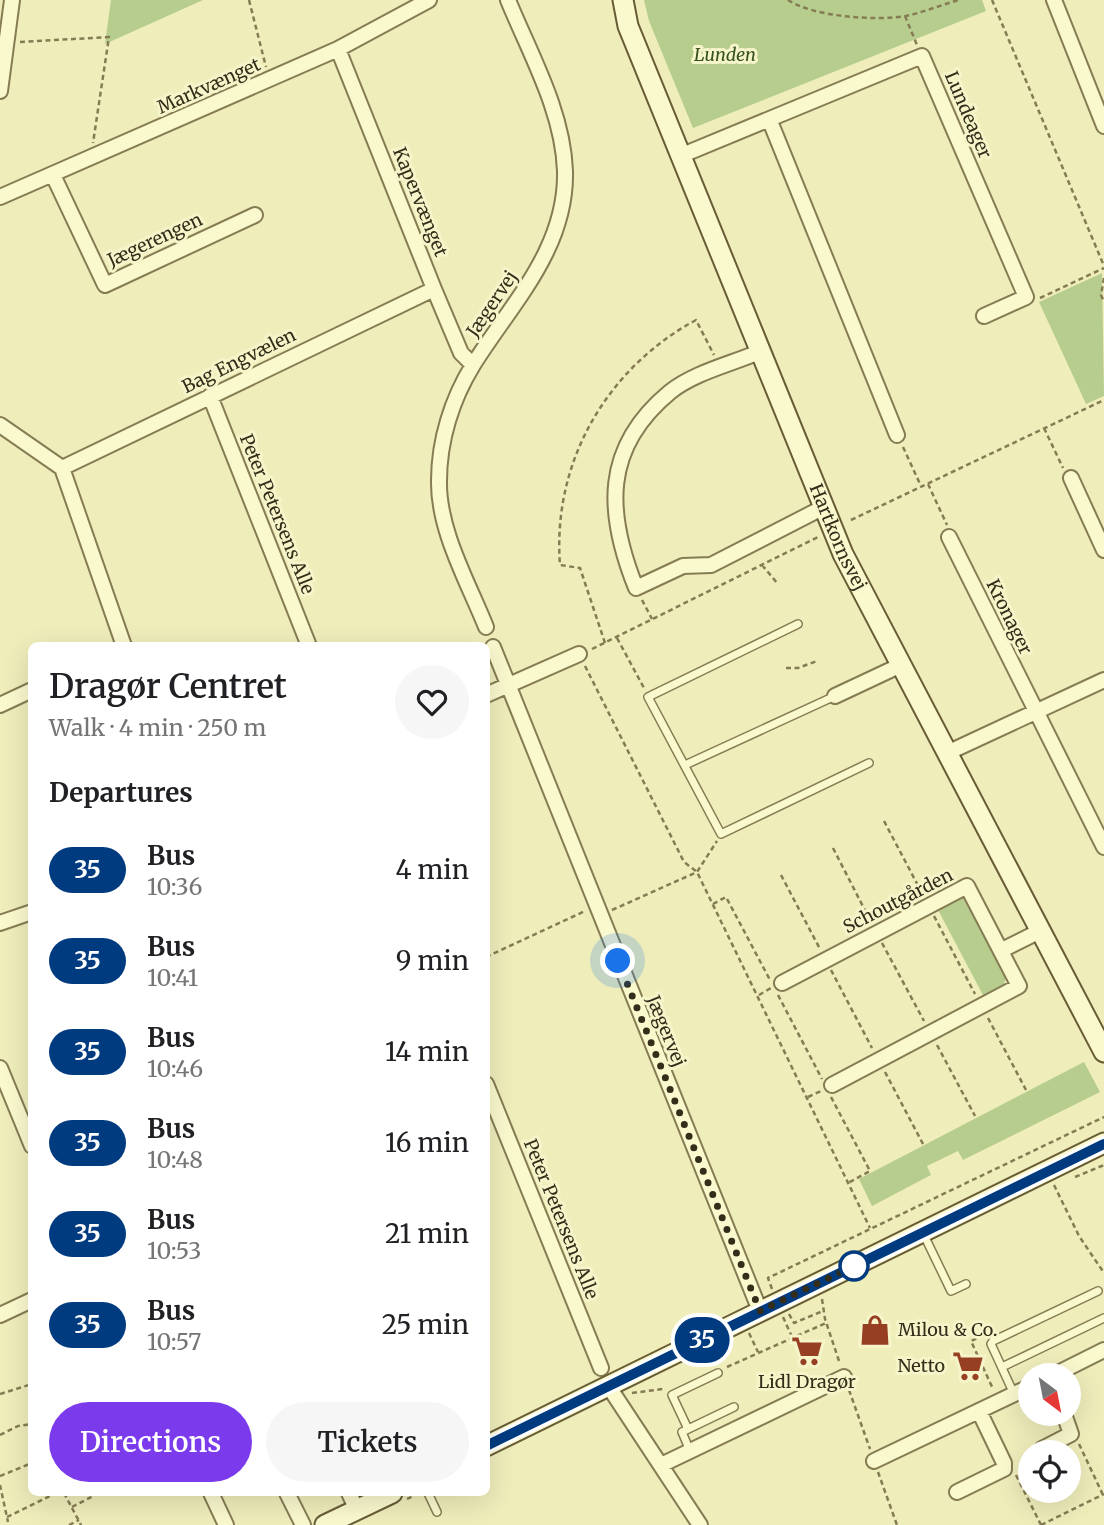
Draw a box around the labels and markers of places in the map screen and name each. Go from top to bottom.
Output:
unlabelled marker [839,1251,869,1281]
shop icon: Milou & Co. [858,1313,892,1347]
place label: Milou & Co. [898,1318,997,1341]
supermarket icon: Lidl Dragør [790,1334,824,1368]
supermarket icon: Netto [951,1349,985,1383]
place label: Netto [898,1354,945,1377]
place label: Lidl Dragør [758,1370,856,1393]

